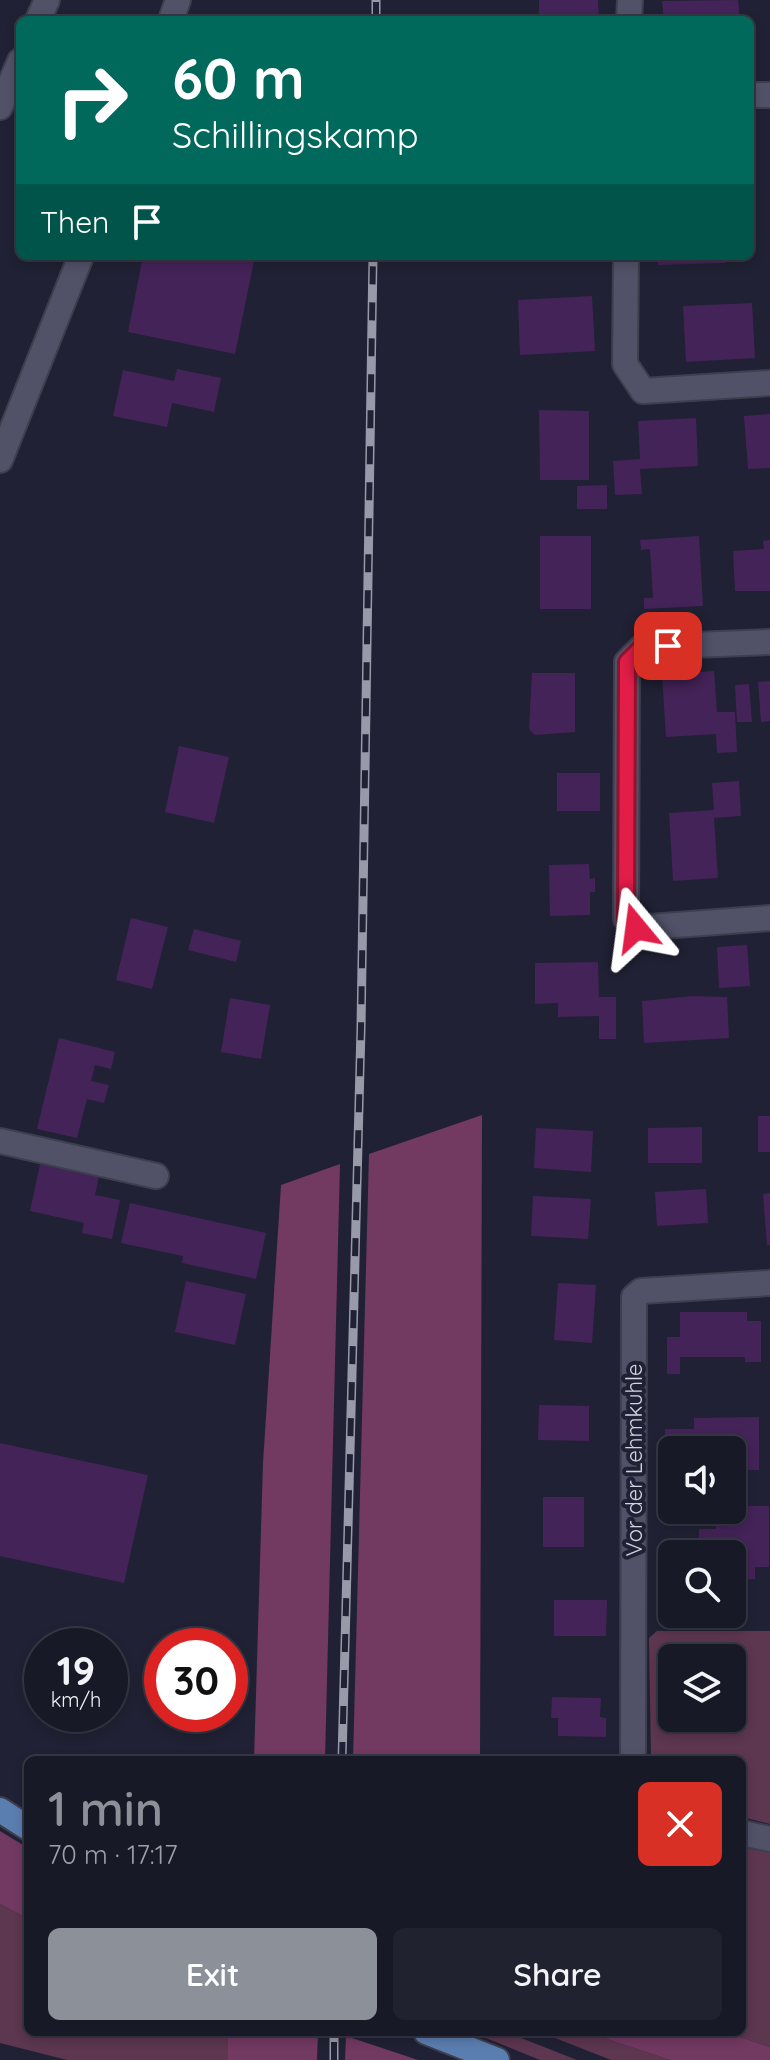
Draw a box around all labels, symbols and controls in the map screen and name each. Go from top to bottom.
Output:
text: 60 m [172,43,305,113]
icon: right [40,48,144,152]
text: Schillingskamp [172,112,419,157]
icon: arrive [125,200,169,244]
text: Then [40,203,109,241]
pin [634,612,702,680]
icon: arrive [646,624,690,668]
position arrow [594,886,678,970]
street label: Vor der Lehmkuhle [620,1364,648,1556]
map controls [658,1436,746,1732]
button: sound [658,1436,746,1524]
button: search [658,1540,746,1628]
speed limit sign: 30 [144,1628,248,1732]
button: layers [658,1644,746,1732]
text: 19 [57,1645,95,1695]
text: km/h [51,1687,101,1712]
text: 1 min [48,1778,163,1838]
button: close [638,1782,722,1866]
text: 70 m · 17:17 [48,1838,178,1871]
button: Exit [48,1928,377,2020]
button: Share [393,1928,722,2020]

